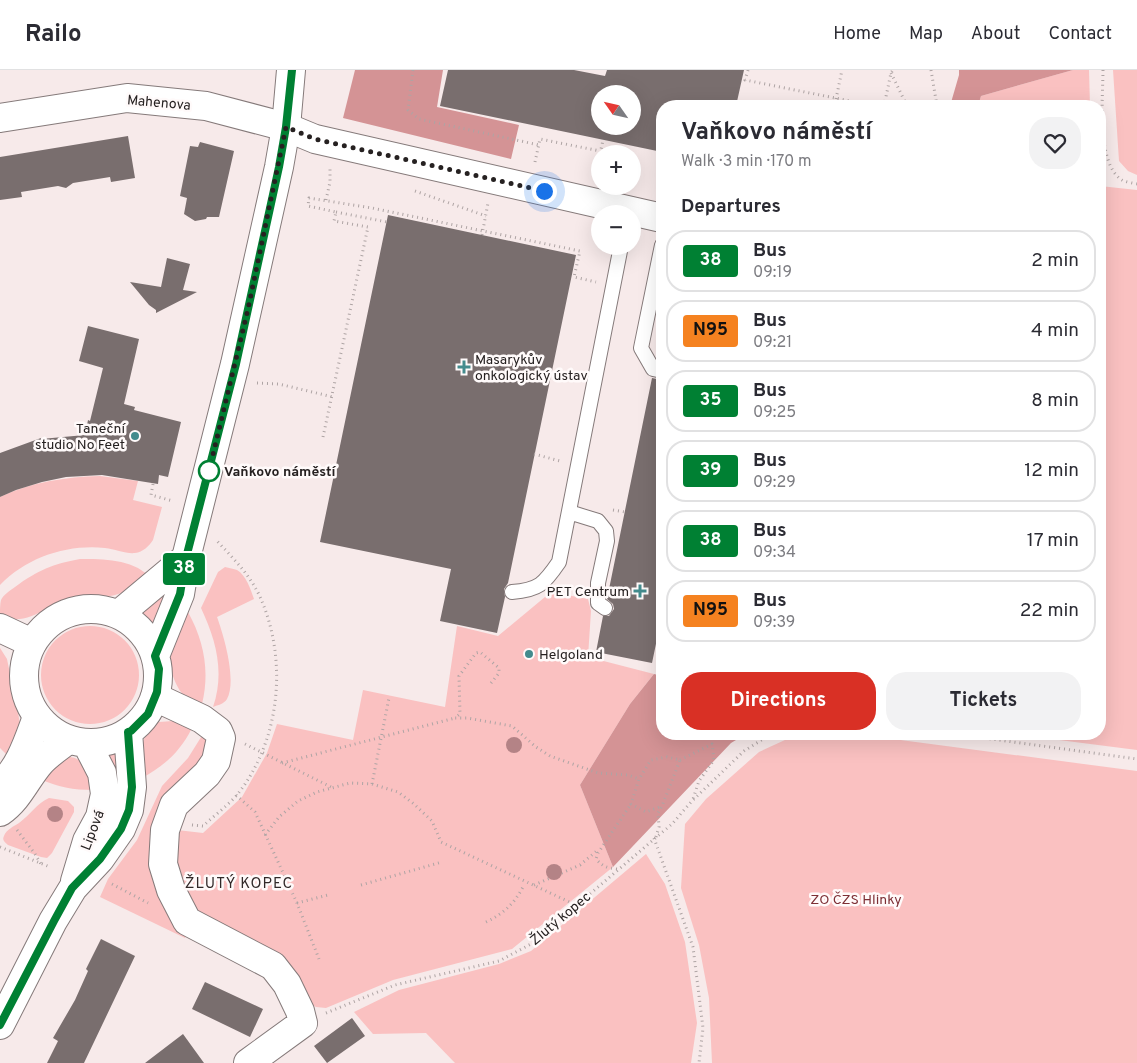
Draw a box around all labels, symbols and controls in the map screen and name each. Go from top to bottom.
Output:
text: Railo [25,20,82,50]
text: Home [833,23,881,46]
text: Map [909,23,943,46]
text: About [971,23,1020,46]
text: Contact [1048,23,1112,46]
north arrow [591,85,641,135]
map controls [591,85,641,255]
street label: Mahenova [126,92,192,115]
button: heart [1029,117,1081,169]
text: Vaňkovo náměstí [681,118,872,148]
button: + [591,145,641,195]
text: Walk · 3 min · 170 m [681,152,812,172]
your location [532,179,557,204]
text: Departures [681,195,781,219]
button: − [591,205,641,255]
text: Bus [753,239,787,263]
text: 38 [699,249,722,272]
text: 2 min [1031,249,1079,273]
text: 09:19 [753,263,792,283]
text: Bus [753,309,787,333]
text: N95 [693,319,728,342]
text: 4 min [1031,319,1079,343]
text: 09:21 [753,333,792,353]
place label: Masarykův onkologický ústav [475,352,588,385]
marker: Masarykův onkologický ústav [457,360,471,374]
text: Bus [753,379,787,403]
text: 35 [700,389,721,412]
text: 8 min [1031,389,1079,413]
text: 09:25 [753,403,796,423]
place label: Taneční studio No Feet [35,421,126,454]
marker: Taneční studio No Feet [129,430,141,442]
text: Bus [753,449,787,473]
text: 39 [700,459,721,482]
text: 12 min [1024,459,1079,483]
marker: Vaňkovo náměstí [198,460,220,482]
place label: Vaňkovo náměstí [224,464,336,481]
text: 09:29 [753,473,796,493]
text: Bus [753,519,787,543]
text: 38 [699,529,722,552]
text: 17 min [1027,529,1079,553]
text: 09:34 [753,543,796,563]
line badge: 38 [162,553,206,585]
text: 38 [173,557,195,580]
place label: PET Centrum [547,584,629,601]
marker: PET Centrum [633,584,647,598]
text: Bus [753,589,787,613]
text: N95 [693,599,728,622]
text: 22 min [1020,599,1079,623]
text: 09:39 [753,613,795,633]
place label: Helgoland [539,647,603,664]
marker: Helgoland [523,648,535,660]
button: Directions [681,672,876,730]
button: Tickets [886,672,1081,730]
street label: Lipová [78,808,109,853]
district label: ŽLUTÝ KOPEC [185,874,293,894]
street label: Žlutý kopec [526,888,595,950]
park label: ZO ČZS Hlinky [810,891,902,909]

